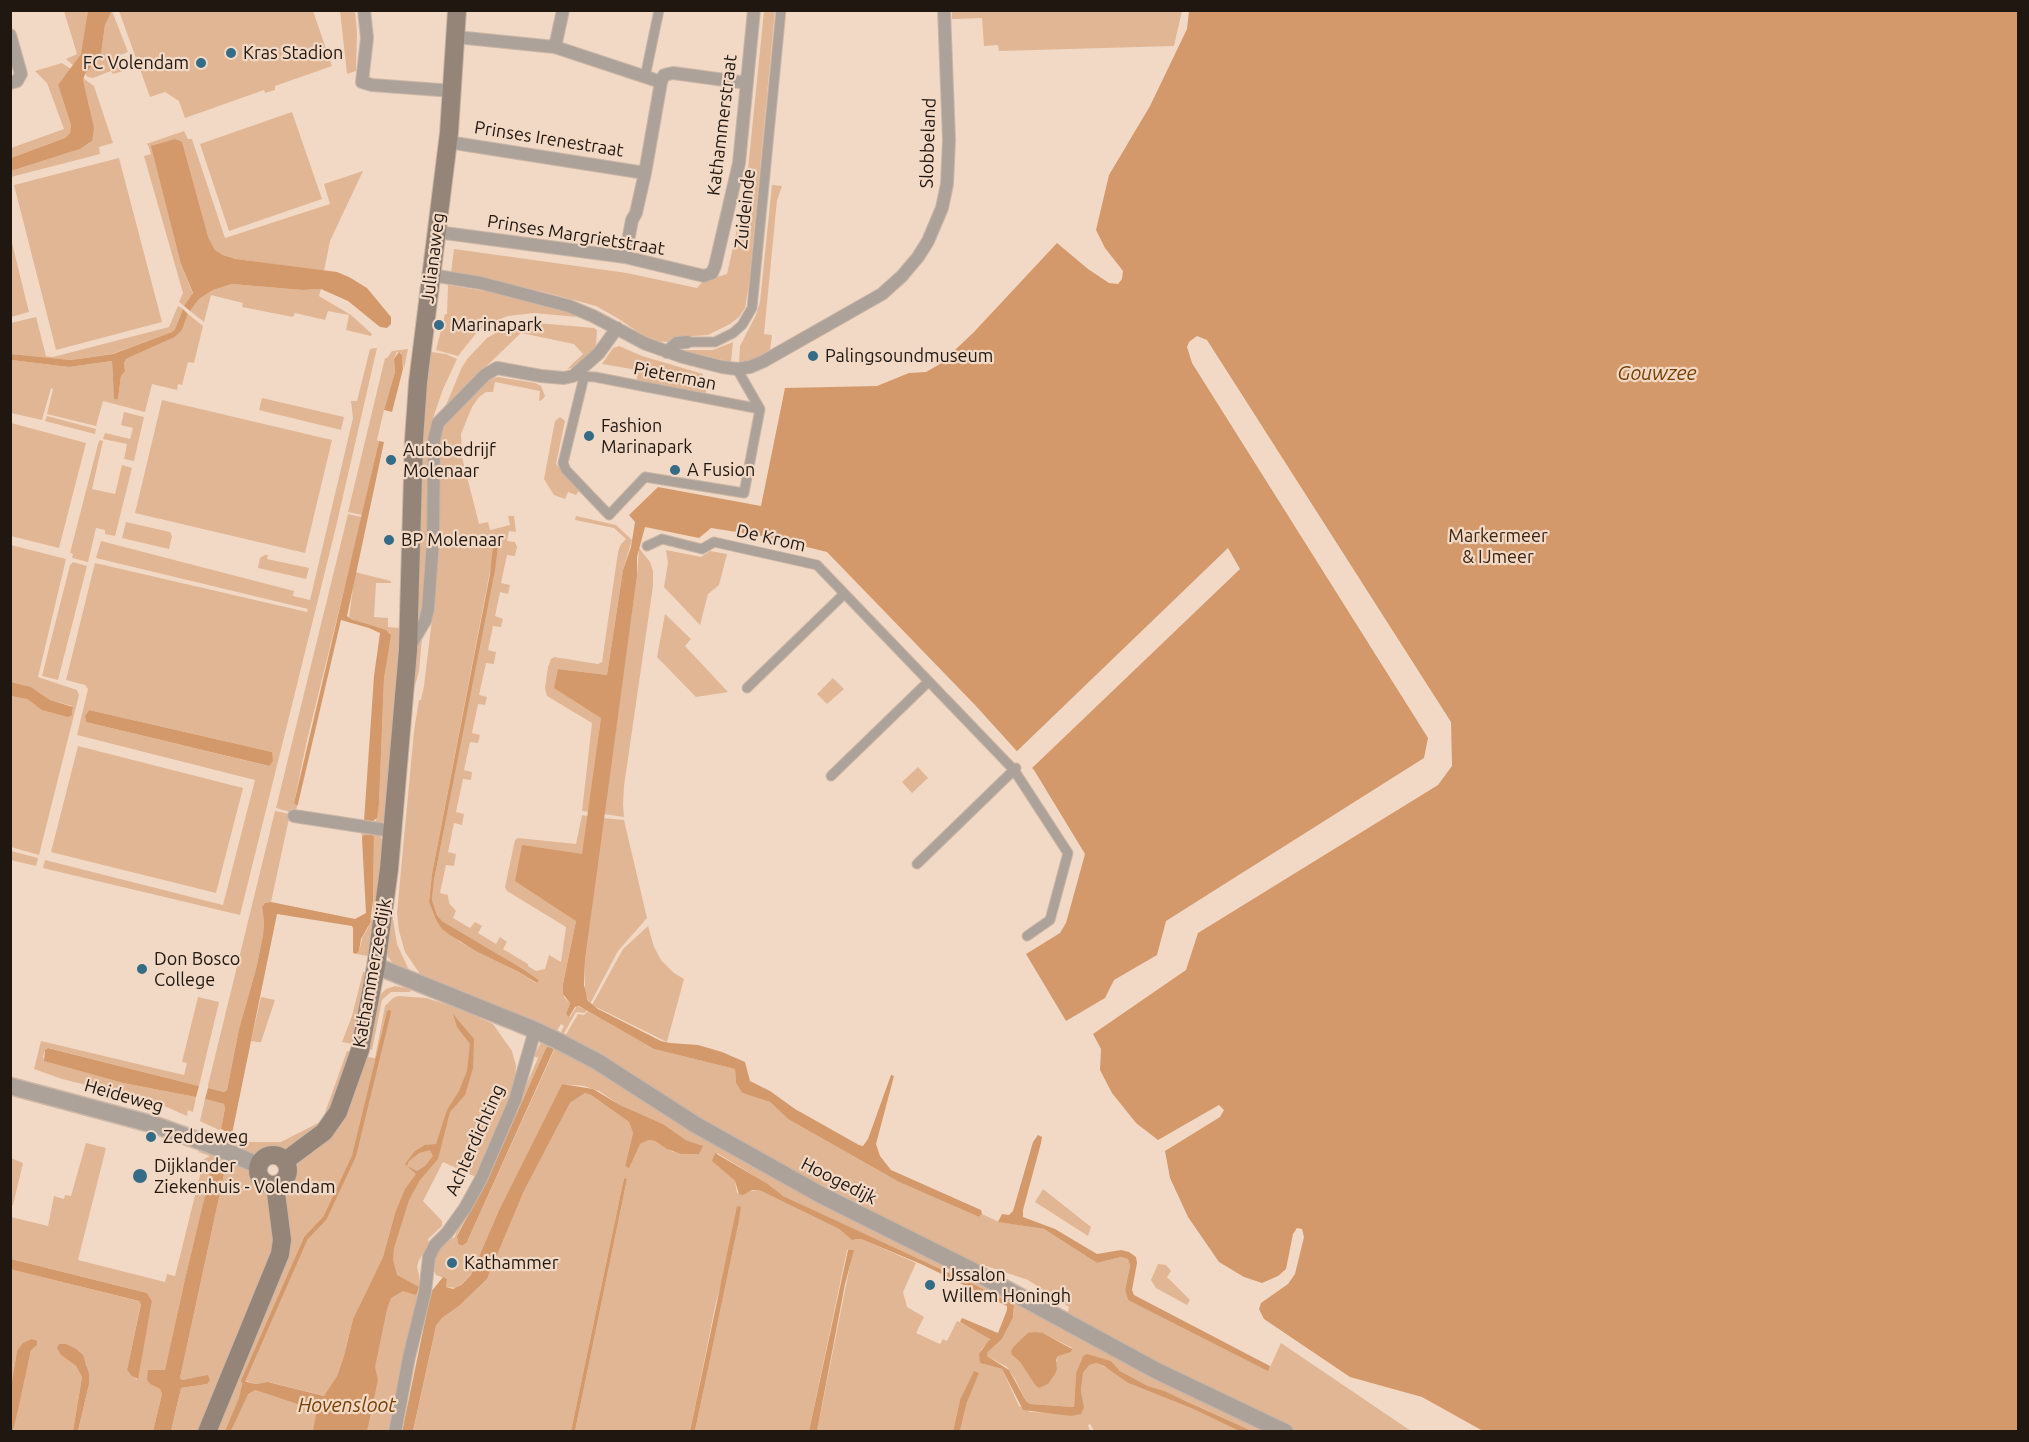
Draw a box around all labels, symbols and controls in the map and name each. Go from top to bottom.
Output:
place label: Kras Stadion [243,42,343,64]
marker: Kras Stadion [224,46,238,60]
place label: FC Volendam [83,52,189,74]
street label: Kathammerstraat [703,53,741,197]
marker: FC Volendam [194,56,208,70]
street label: Slobbeland [916,97,940,189]
street label: Prinses Irenestraat [473,117,625,161]
street label: Zuideinde [730,168,760,250]
street label: Prinses Margrietstraat [486,210,666,260]
street label: Julianaweg [417,211,449,305]
place label: Marinapark [451,314,542,336]
marker: Marinapark [432,318,446,332]
place label: Palingsoundmuseum [825,345,993,367]
marker: Palingsoundmuseum [806,349,820,363]
street label: Pieterman [632,357,718,395]
water label: Gouwzee [1617,361,1697,385]
place label: Fashion Marinapark [601,415,692,458]
marker: Fashion Marinapark [582,429,596,443]
place label: Autobedrijf Molenaar [403,439,496,482]
marker: Autobedrijf Molenaar [384,453,398,467]
place label: A Fusion [687,459,755,481]
marker: A Fusion [668,463,682,477]
street label: De Krom [734,520,808,556]
park label: Markermeer & IJmeer [1448,525,1548,568]
place label: BP Molenaar [401,529,504,551]
marker: BP Molenaar [382,533,396,547]
street label: Kathammerzeedijk [348,897,396,1049]
place label: Don Bosco College [154,948,240,990]
marker: Don Bosco College [135,962,149,976]
street label: Heideweg [82,1074,166,1118]
street label: Achterdichting [441,1081,509,1199]
place label: Zeddeweg [163,1126,248,1148]
marker: Zeddeweg [144,1130,158,1144]
street label: Hoogedijk [797,1153,881,1209]
place label: Dijklander Ziekenhuis - Volendam [154,1155,335,1198]
marker: Dijklander Ziekenhuis - Volendam [131,1167,149,1185]
place label: Kathammer [464,1252,559,1274]
marker: Kathammer [445,1256,459,1270]
place label: IJssalon Willem Honingh [942,1264,1071,1306]
marker: IJssalon Willem Honingh [923,1278,937,1292]
water label: Hovensloot [298,1393,396,1417]

